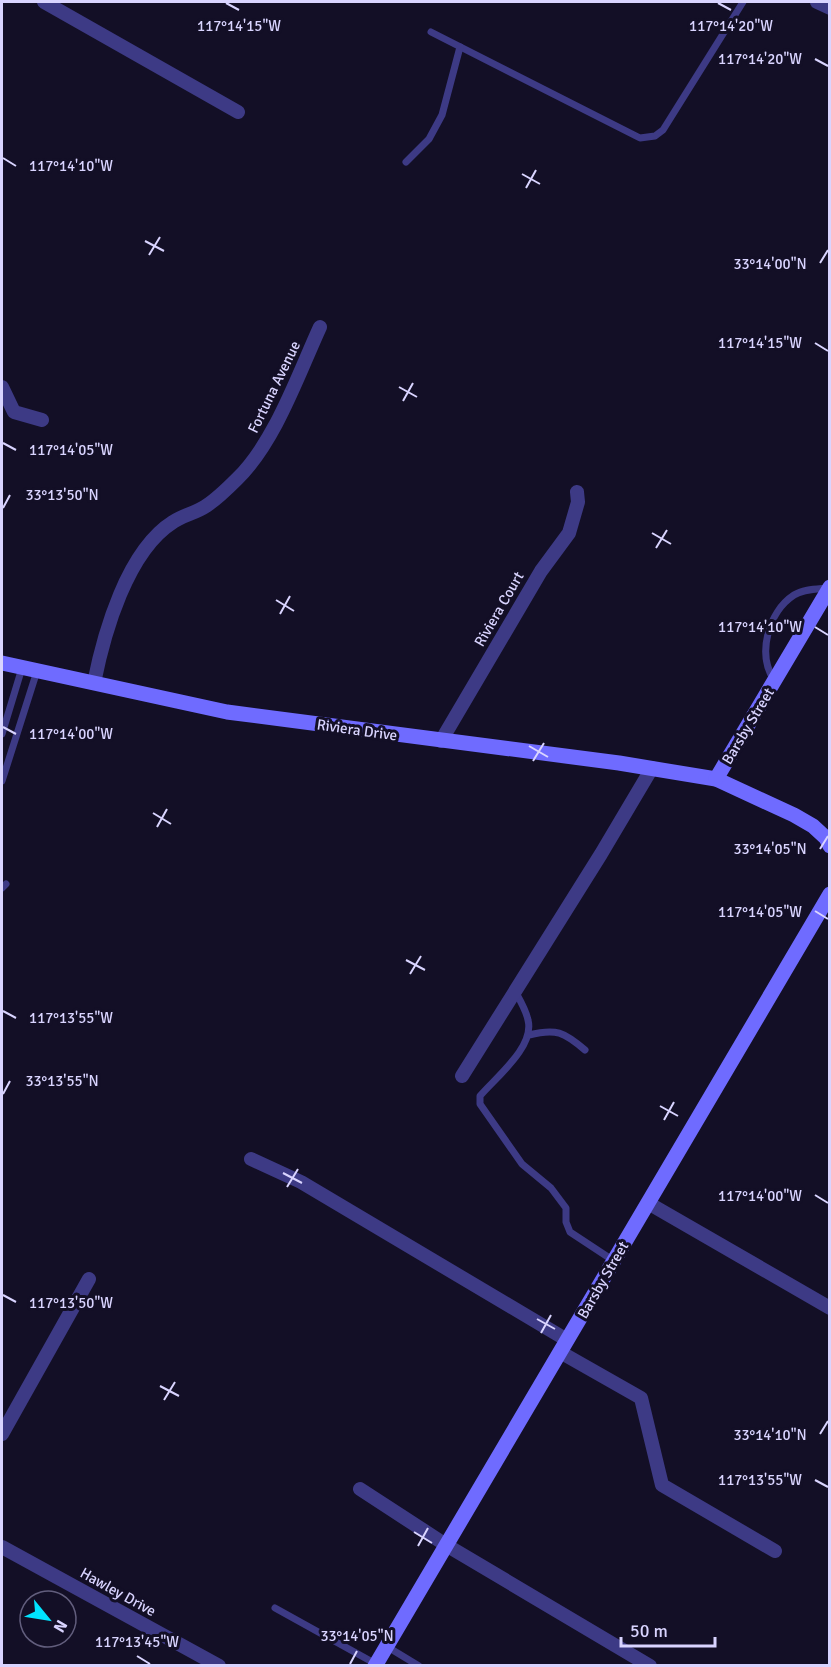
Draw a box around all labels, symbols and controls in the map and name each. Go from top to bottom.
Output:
text: 117°14'15"W [197,17,281,35]
text: 117°14'20"W [689,17,773,35]
text: 117°14'20"W [718,50,802,68]
text: 117°14'10"W [29,157,113,175]
text: 33°14'00"N [733,255,807,273]
text: 117°14'15"W [718,334,802,352]
street label: Fortuna Avenue [244,338,304,436]
text: 117°14'05"W [29,441,113,459]
text: 33°13'50"N [25,486,99,504]
street label: Riviera Court [470,568,528,650]
text: 117°14'10"W [718,618,802,636]
street label: Barsby Street [718,684,778,768]
street label: Riviera Drive [316,715,398,745]
text: 117°14'00"W [29,725,113,743]
text: 33°14'05"N [733,840,807,858]
text: 117°14'05"W [718,903,802,921]
text: 117°13'55"W [29,1009,113,1027]
text: 33°13'55"N [25,1072,99,1090]
text: 117°14'00"W [718,1187,802,1205]
street label: Barsby Street [574,1238,632,1322]
text: 117°13'50"W [29,1294,113,1312]
text: 33°14'10"N [733,1426,807,1444]
text: 117°13'55"W [718,1471,802,1489]
street label: Hawley Drive [77,1564,159,1620]
north arrow [18,1589,78,1649]
scale bar [621,1610,716,1648]
text: N [49,1616,72,1636]
text: 50 m [630,1620,668,1642]
text: 33°14'05"N [320,1627,394,1645]
text: 117°13'45"W [95,1633,179,1651]

